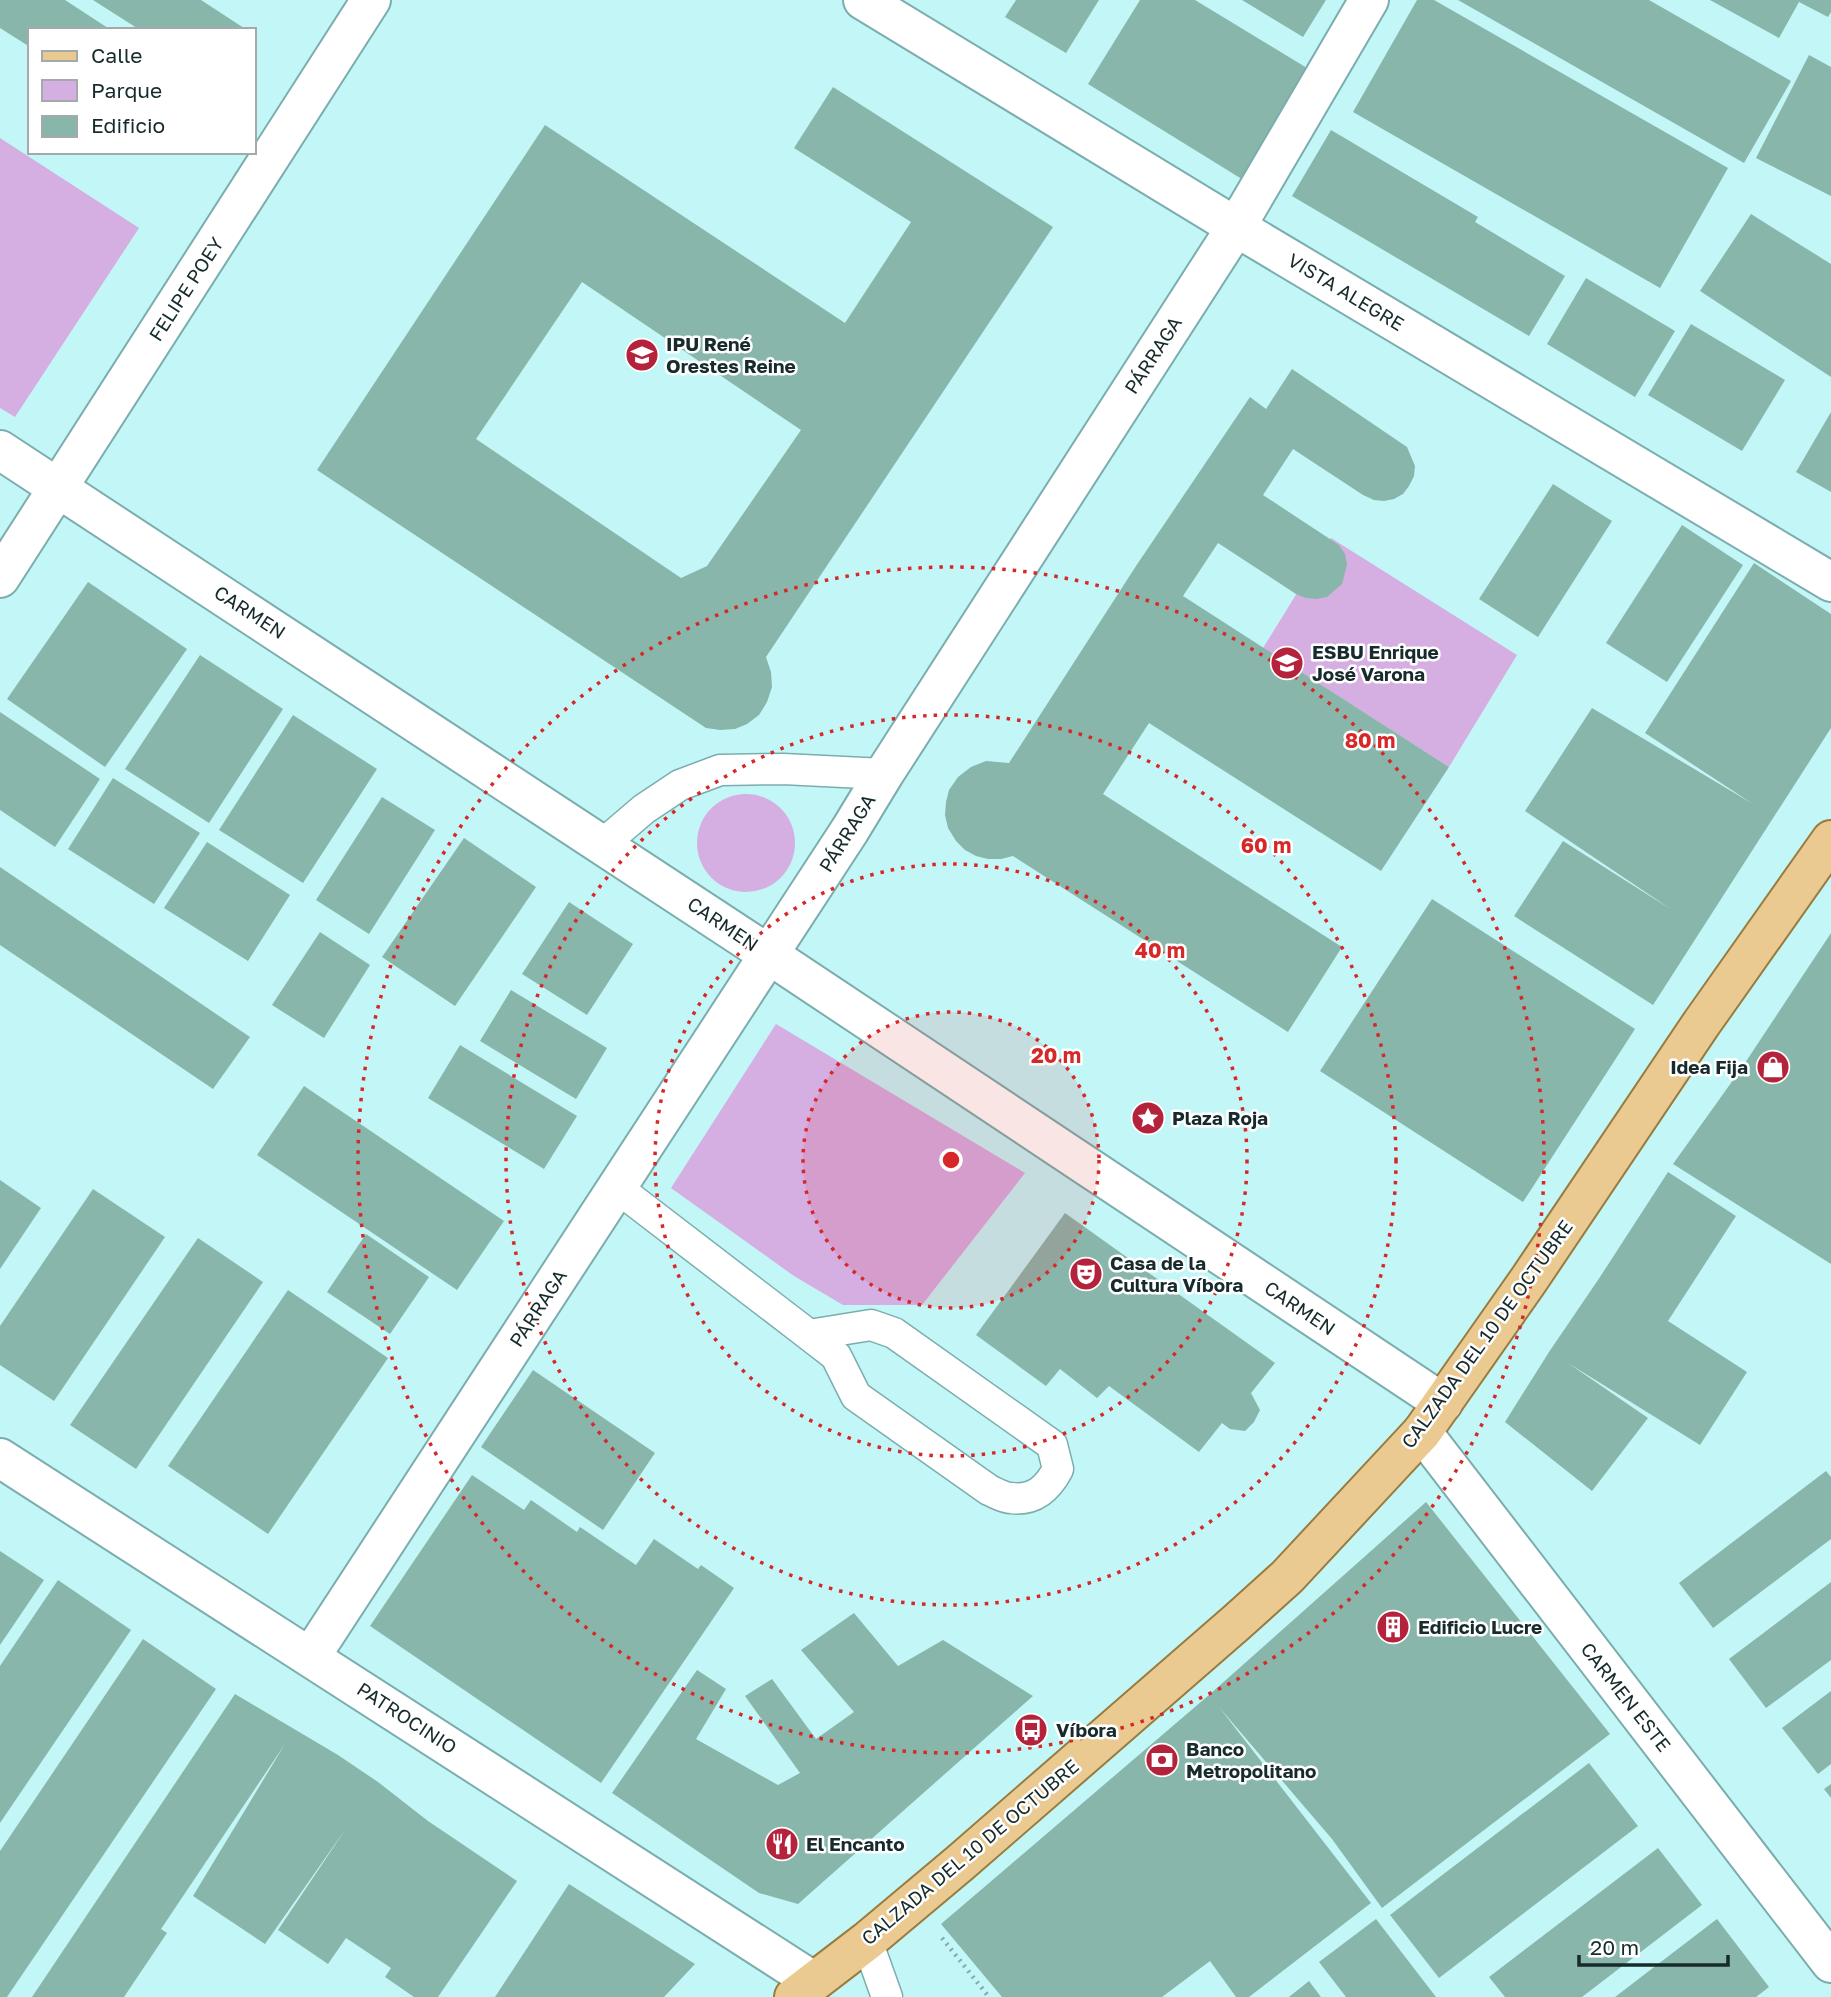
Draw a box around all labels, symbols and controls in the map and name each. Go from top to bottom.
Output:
legend [28,28,256,154]
text: Calle [91,42,143,68]
text: Parque [91,77,162,103]
text: Edificio [91,112,165,138]
street label: FELIPE POEY [144,233,228,345]
street label: VISTA ALEGRE [1284,248,1408,335]
street label: PÁRRAGA [1119,312,1186,398]
place label: IPU René Orestes Reine [666,332,796,377]
school or university icon: IPU René Orestes Reine [623,336,661,374]
street label: CARMEN [210,580,290,643]
place label: ESBU Enrique José Varona [1312,640,1439,685]
school or university icon: ESBU Enrique José Varona [1268,644,1306,682]
text: 80 m [1345,727,1395,753]
street label: PÁRRAGA [814,789,880,876]
text: 60 m [1241,832,1291,858]
street label: CARMEN [683,892,763,956]
text: 40 m [1135,937,1185,963]
text: 20 m [1031,1042,1081,1068]
shop icon: Idea Fija [1754,1048,1792,1086]
place label: Idea Fija [1670,1055,1748,1078]
place icon: Plaza Roja [1129,1099,1167,1137]
place label: Plaza Roja [1172,1106,1268,1129]
centre of rings [939,1148,963,1172]
street label: CALZADA DEL 10 DE OCTUBRE [1396,1215,1577,1452]
place label: Casa de la Cultura Víbora [1110,1251,1243,1296]
theatre icon: Casa de la Cultura Víbora [1067,1255,1105,1293]
street label: PÁRRAGA [504,1265,571,1351]
street label: CARMEN [1260,1276,1340,1340]
building icon: Edificio Lucre [1374,1608,1412,1646]
place label: Edificio Lucre [1418,1615,1542,1638]
street label: CARMEN ESTE [1577,1638,1676,1756]
street label: PATROCINIO [353,1677,461,1758]
bus stop icon: Víbora [1012,1711,1050,1749]
place label: Víbora [1056,1718,1117,1741]
place label: Banco Metropolitano [1186,1737,1316,1782]
bank icon: Banco Metropolitano [1143,1741,1181,1779]
street label: CALZADA DEL 10 DE OCTUBRE [856,1754,1083,1949]
restaurant icon: El Encanto [763,1825,801,1863]
place label: El Encanto [806,1832,905,1855]
scale bar [1579,1924,1728,1968]
text: 20 m [1590,1934,1639,1960]

